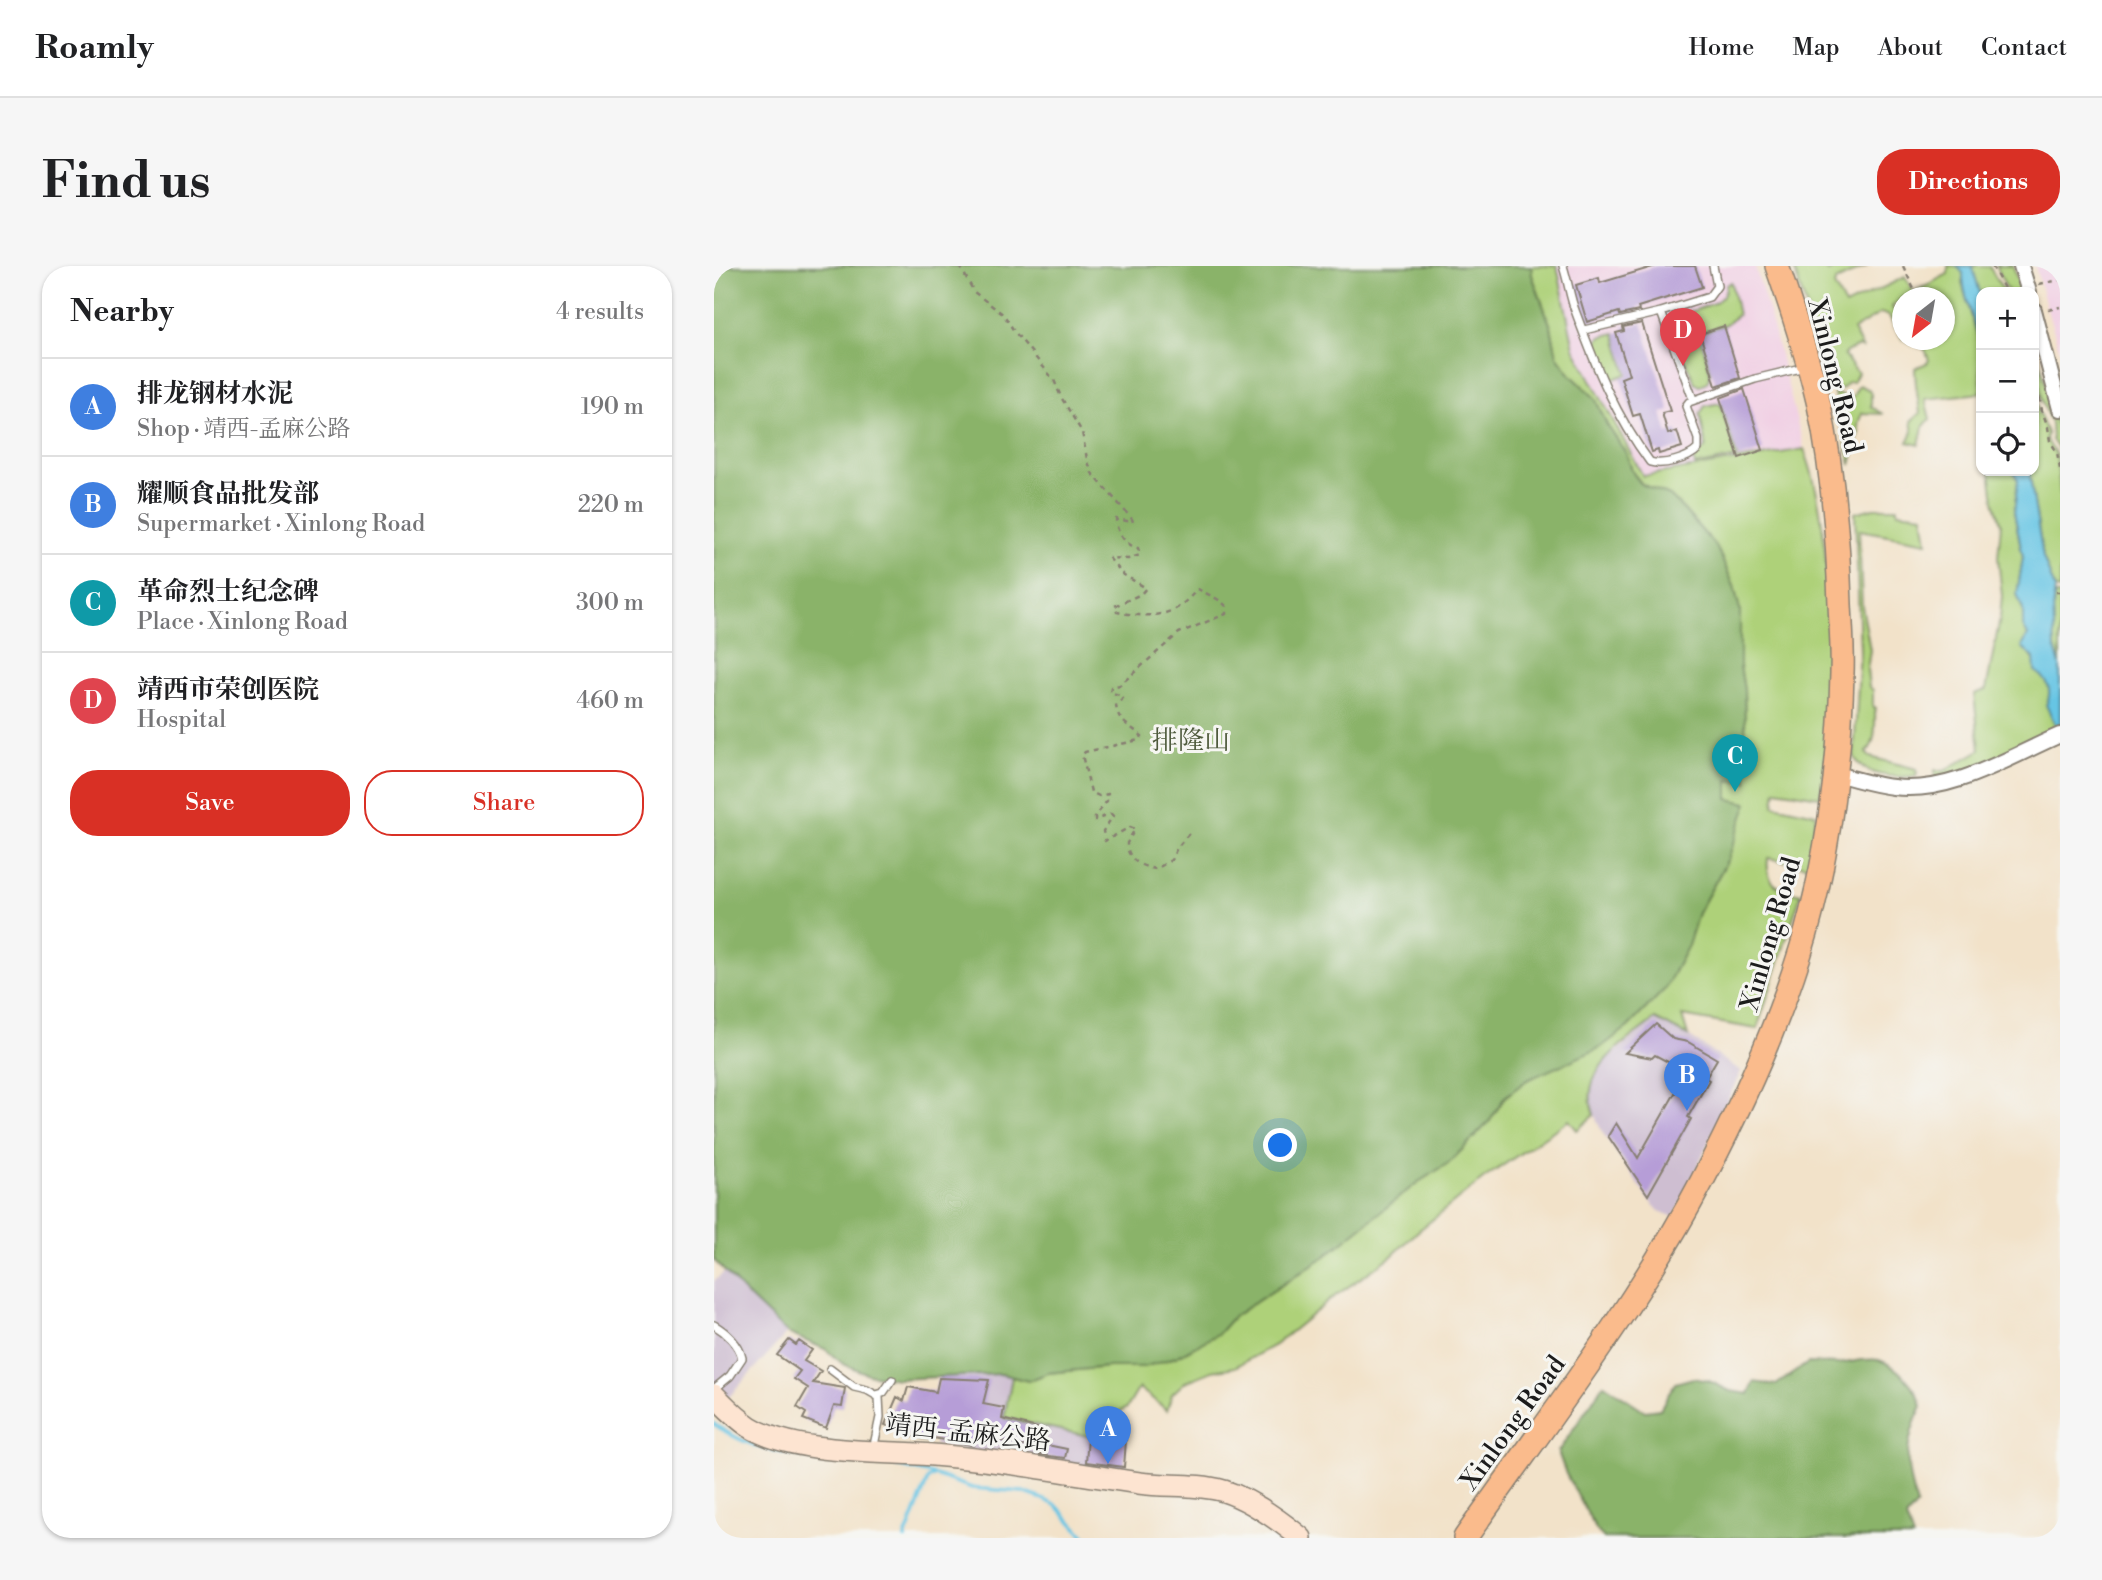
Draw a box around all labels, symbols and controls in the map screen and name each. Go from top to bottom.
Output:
text: Roamly [35,28,154,69]
text: Home [1689,33,1754,63]
text: Map [1792,33,1840,63]
text: About [1878,33,1943,63]
text: Contact [1981,33,2067,63]
button: Directions [1877,149,2060,215]
text: Find us [42,152,211,213]
north arrow [1892,287,1955,350]
map controls [1976,287,2039,476]
button: + [1976,287,2039,350]
text: Nearby [70,293,174,331]
street label: Xinlong Road [1800,294,1870,457]
text: 4 results [556,298,644,326]
pin: D [1660,308,1706,366]
button: − [1976,350,2039,413]
text: 排龙钢材水泥 [137,378,293,410]
text: A [85,393,101,421]
text: 190 m [581,393,644,421]
button: locate [1976,413,2039,476]
text: Shop · 靖西-孟麻公路 [137,415,351,443]
text: 耀顺食品批发部 [137,478,319,510]
text: B [84,491,102,519]
text: 220 m [578,491,644,519]
text: Supermarket · Xinlong Road [137,510,425,538]
text: 革命烈士纪念碑 [137,576,319,608]
text: C [85,589,101,617]
text: 300 m [576,589,644,617]
text: Place · Xinlong Road [137,608,348,636]
text: 靖西市荣创医院 [137,674,319,706]
text: D [84,687,102,715]
text: 460 m [576,687,644,715]
text: Hospital [137,706,226,734]
park label: 排隆山 [1152,725,1230,757]
pin: C [1712,734,1758,792]
button: Save [70,770,350,836]
button: Share [364,770,644,836]
street label: Xinlong Road [1733,853,1808,1016]
pin: B [1664,1053,1710,1111]
your location [1263,1128,1297,1162]
street label: Xinlong Road [1453,1349,1573,1497]
pin: A [1085,1406,1131,1464]
street label: 靖西-孟麻公路 [884,1408,1052,1458]

